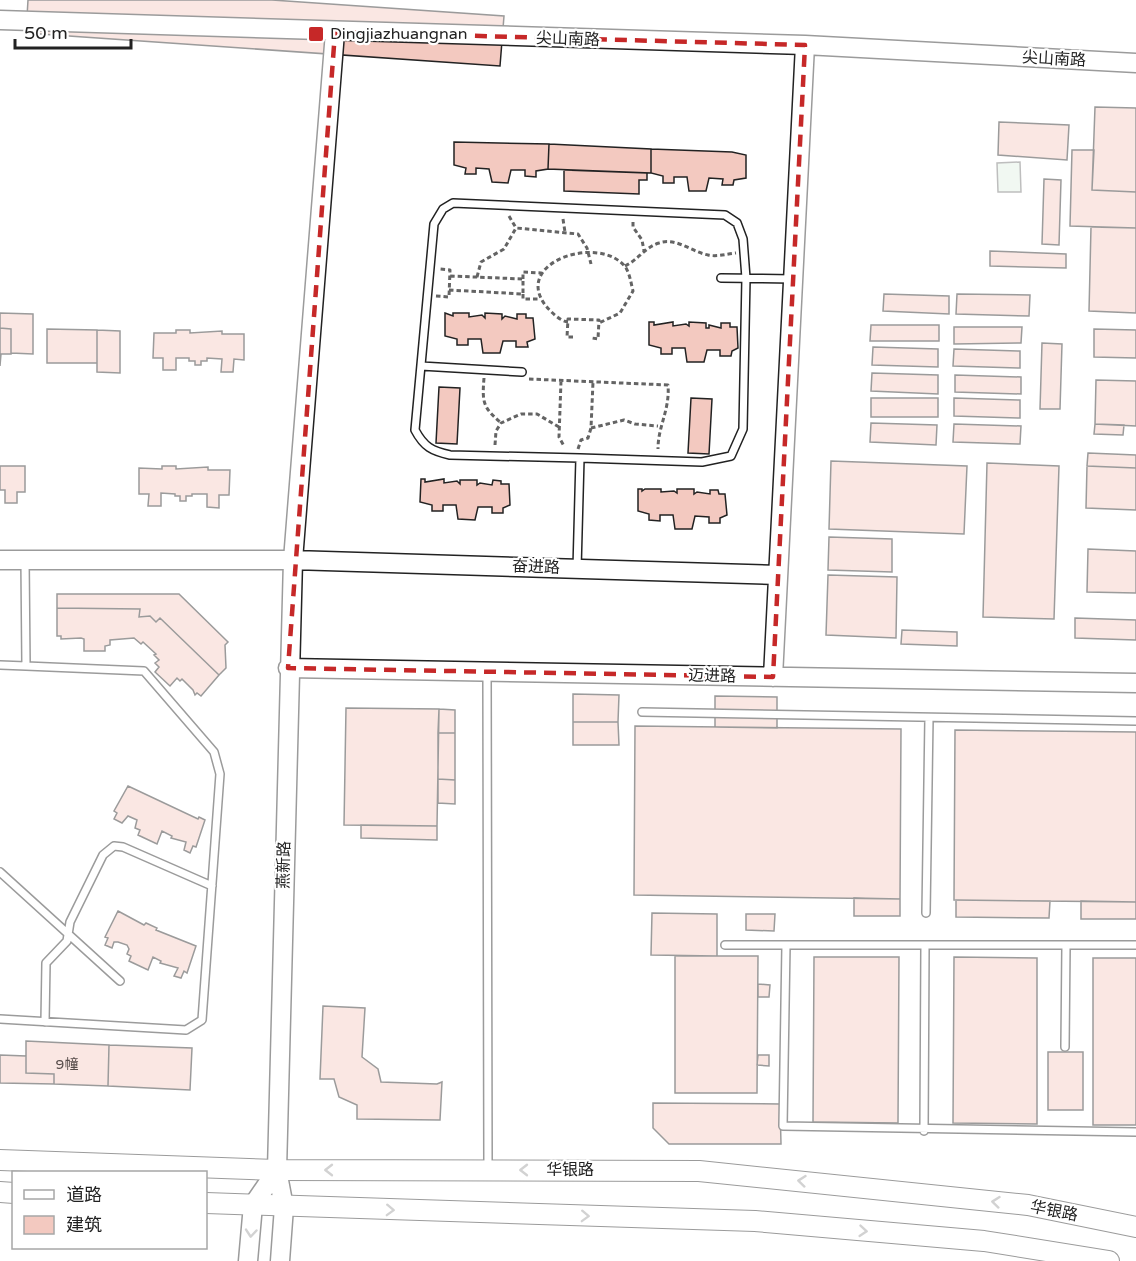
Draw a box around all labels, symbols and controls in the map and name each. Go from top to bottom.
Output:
scale bar [15,12,130,50]
text: 50 m [24,22,68,44]
place label: Dingjiazhuangnan [330,24,467,44]
marker: Dingjiazhuangnan [307,25,325,43]
street label: 尖山南路 [536,28,600,50]
street label: 尖山南路 [1022,47,1086,71]
street label: 奋进路 [512,556,560,578]
street label: 迈进路 [688,666,736,686]
street label: 燕新路 [274,841,294,889]
house number: 9幢 [56,1056,78,1073]
street label: 华银路 [546,1160,594,1180]
one-way arrow [324,1164,333,1176]
one-way arrow [519,1164,528,1176]
legend [12,1171,207,1249]
one-way arrow [797,1175,806,1188]
text: 道路 [66,1184,102,1206]
one-way arrow [991,1196,1000,1209]
street label: 华银路 [1029,1197,1079,1225]
one-way arrow [385,1204,394,1217]
one-way arrow [580,1210,589,1222]
text: 建筑 [66,1214,102,1236]
one-way arrow [859,1224,868,1237]
one-way arrow [245,1229,258,1238]

